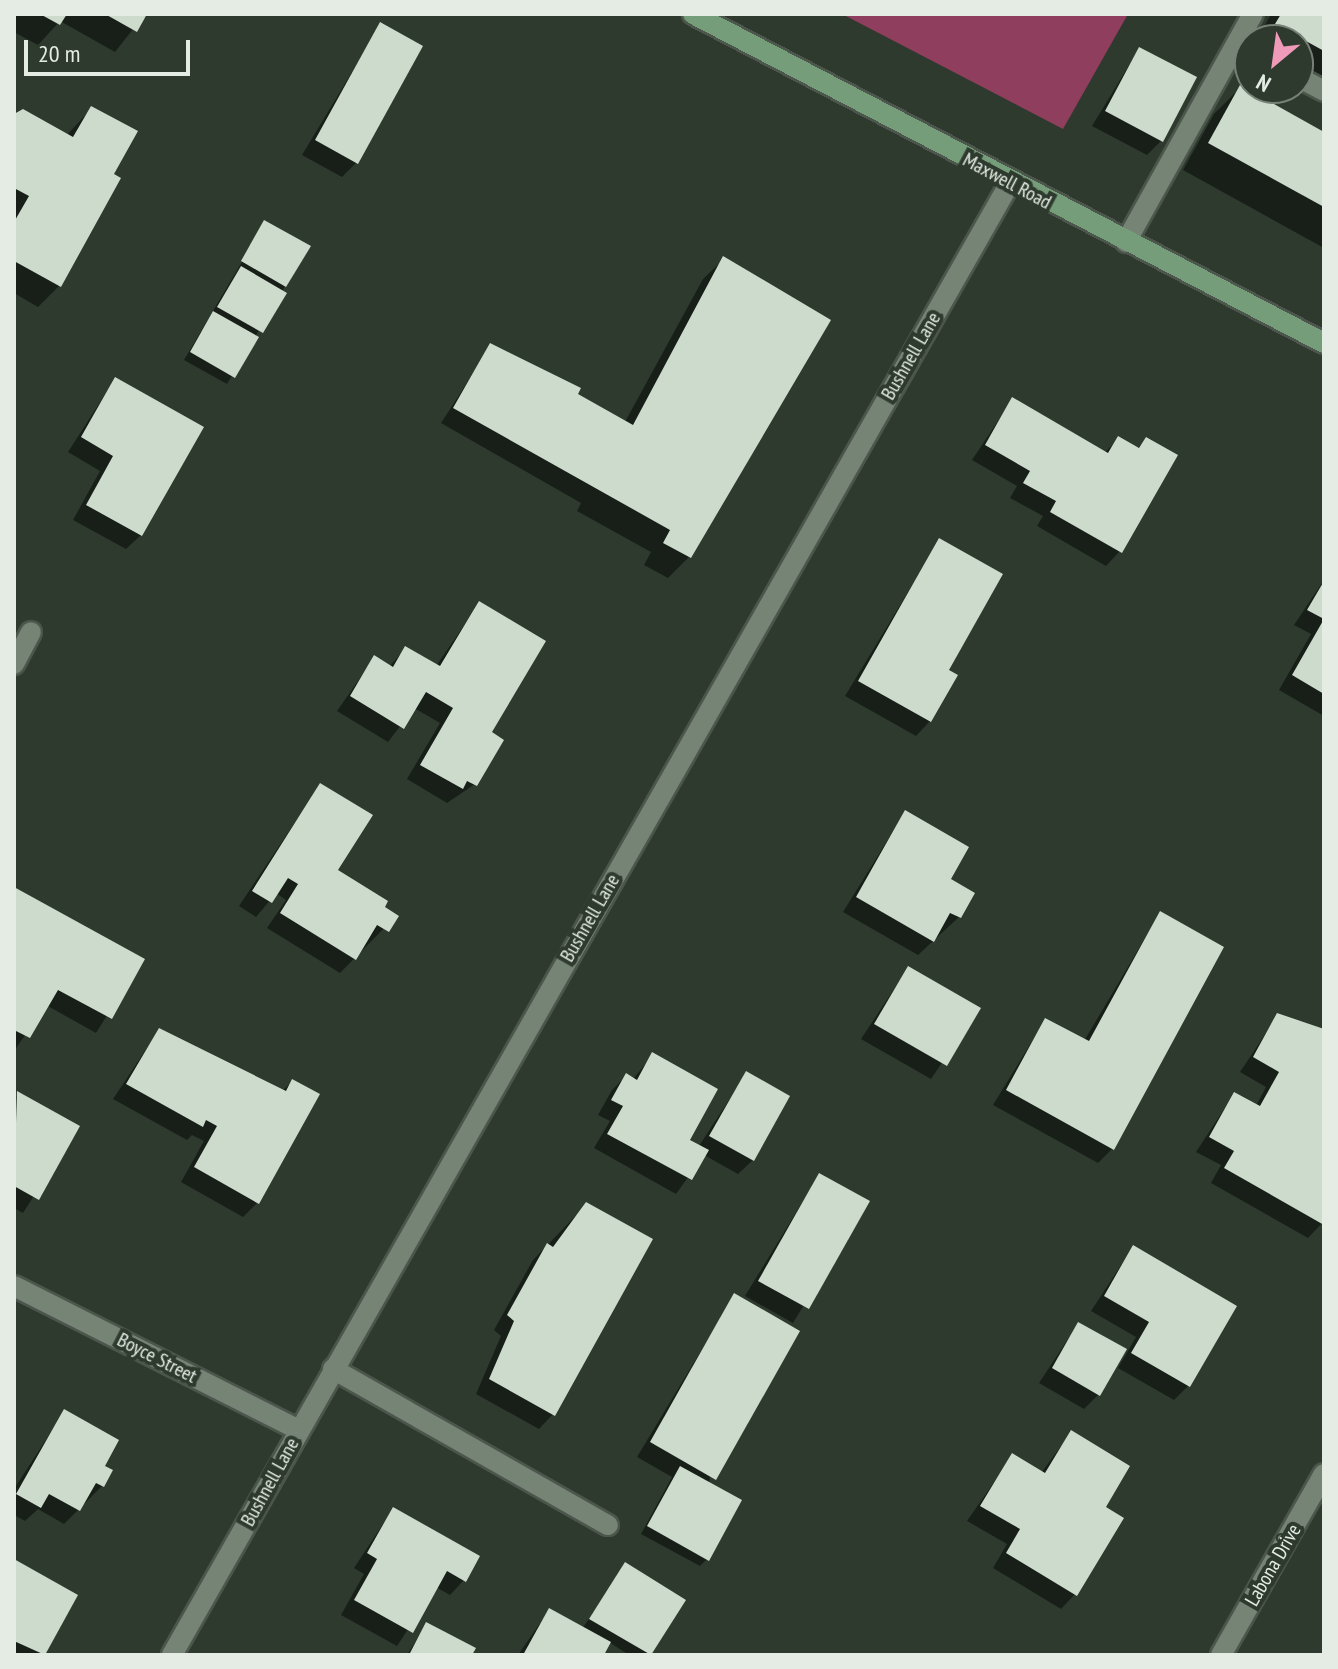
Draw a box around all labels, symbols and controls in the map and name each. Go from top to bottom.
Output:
scale bar [28,24,194,74]
north arrow [1234,24,1314,104]
text: 20 m [38,38,80,69]
text: N [1251,68,1275,98]
street label: Maxwell Road [959,148,1055,214]
street label: Bushnell Lane [876,308,946,404]
street label: Bushnell Lane [555,870,625,966]
street label: Boyce Street [113,1328,201,1388]
street label: Bushnell Lane [236,1434,304,1530]
street label: Labona Drive [1240,1520,1306,1610]

